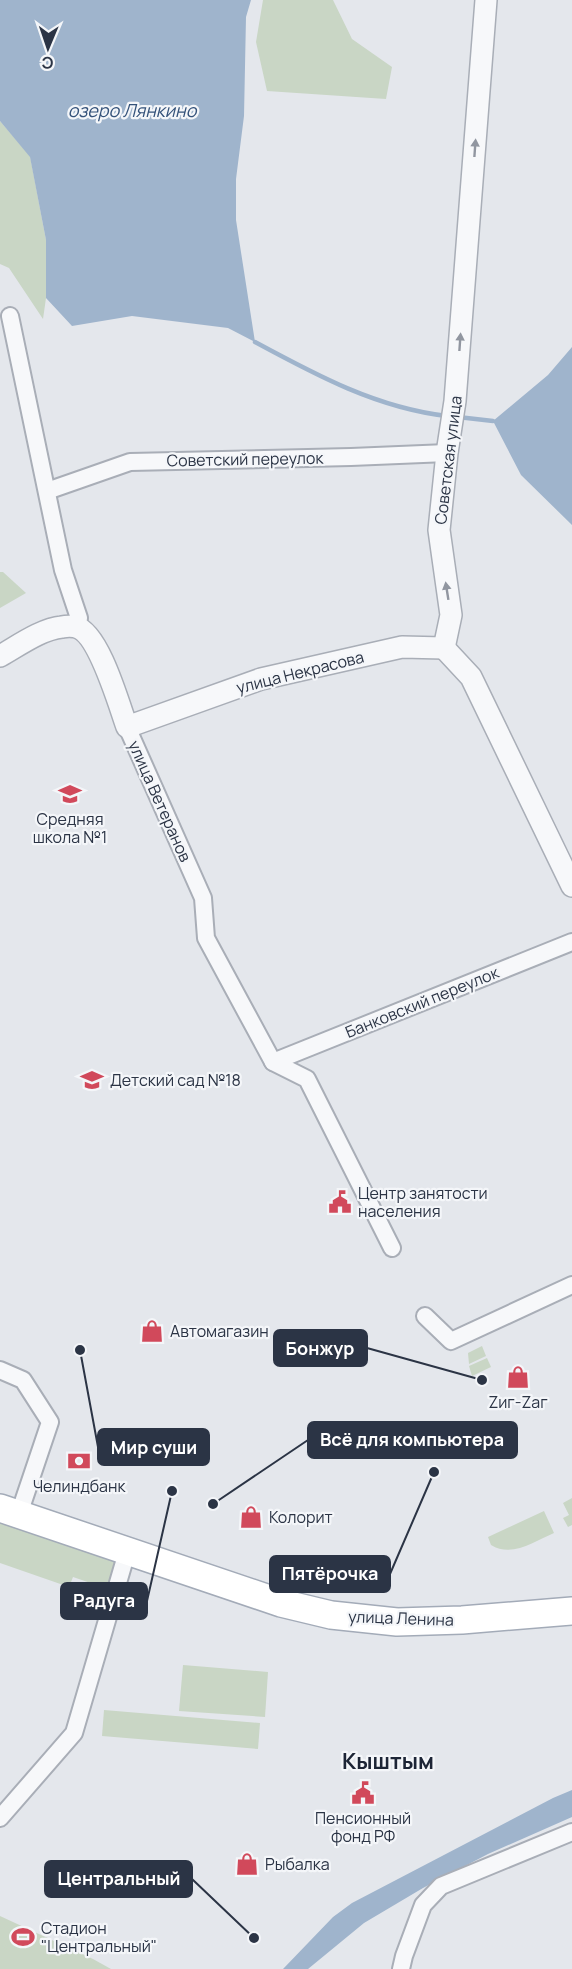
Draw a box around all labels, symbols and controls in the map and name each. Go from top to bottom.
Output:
north arrow [18,18,78,78]
text: С [41,52,54,74]
water label: озеро Лянкино [68,98,198,122]
one-way arrow [470,138,480,157]
one-way arrow [455,333,464,352]
street label: Советская улица [429,394,467,526]
street label: Советский переулок [166,447,325,471]
one-way arrow [443,581,452,600]
street label: улица Некрасова [234,646,366,698]
street label: улица Ветеранов [123,737,197,866]
school or university icon: Средняя школа №1 [57,781,83,807]
place label: Средняя школа №1 [33,808,107,848]
street label: Банковский переулок [342,961,503,1043]
school or university icon: Детский сад №18 [79,1067,105,1093]
place label: Детский сад №18 [110,1069,241,1091]
place label: Центр занятости населения [358,1182,488,1222]
public building icon: Центр занятости населения [327,1189,353,1215]
shop icon: Автомагазин [139,1318,165,1344]
place label: Автомагазин [170,1320,269,1342]
callout: Бонжур [274,1330,367,1366]
text: Бонжур [286,1336,354,1360]
shop icon: Zиг-Zаг [505,1364,531,1390]
place label: Zиг-Zаг [488,1391,548,1413]
callout: Всё для компьютера [308,1422,517,1458]
text: Всё для компьютера [320,1427,504,1451]
callout: Мир суши [98,1429,209,1465]
text: Мир суши [111,1435,197,1459]
bank icon: Челиндбанк [66,1448,92,1474]
place label: Челиндбанк [33,1475,126,1497]
shop icon: Колорит [238,1504,264,1530]
place label: Колорит [269,1506,333,1528]
callout: Пятёрочка [270,1556,390,1592]
text: Пятёрочка [282,1561,378,1585]
callout: Радуга [61,1583,147,1619]
text: Радуга [73,1588,135,1612]
street label: улица Ленина [348,1605,454,1631]
district label: Кыштым [342,1746,434,1776]
public building icon: Пенсионный фонд РФ [350,1780,376,1806]
place label: Пенсионный фонд РФ [315,1807,411,1847]
shop icon: Рыбалка [234,1851,260,1877]
place label: Рыбалка [265,1853,330,1875]
callout: Центральный [45,1861,192,1897]
text: Центральный [58,1866,180,1890]
place label: Стадион "Центральный" [41,1917,157,1957]
sports icon: Стадион "Центральный" [10,1924,36,1950]

